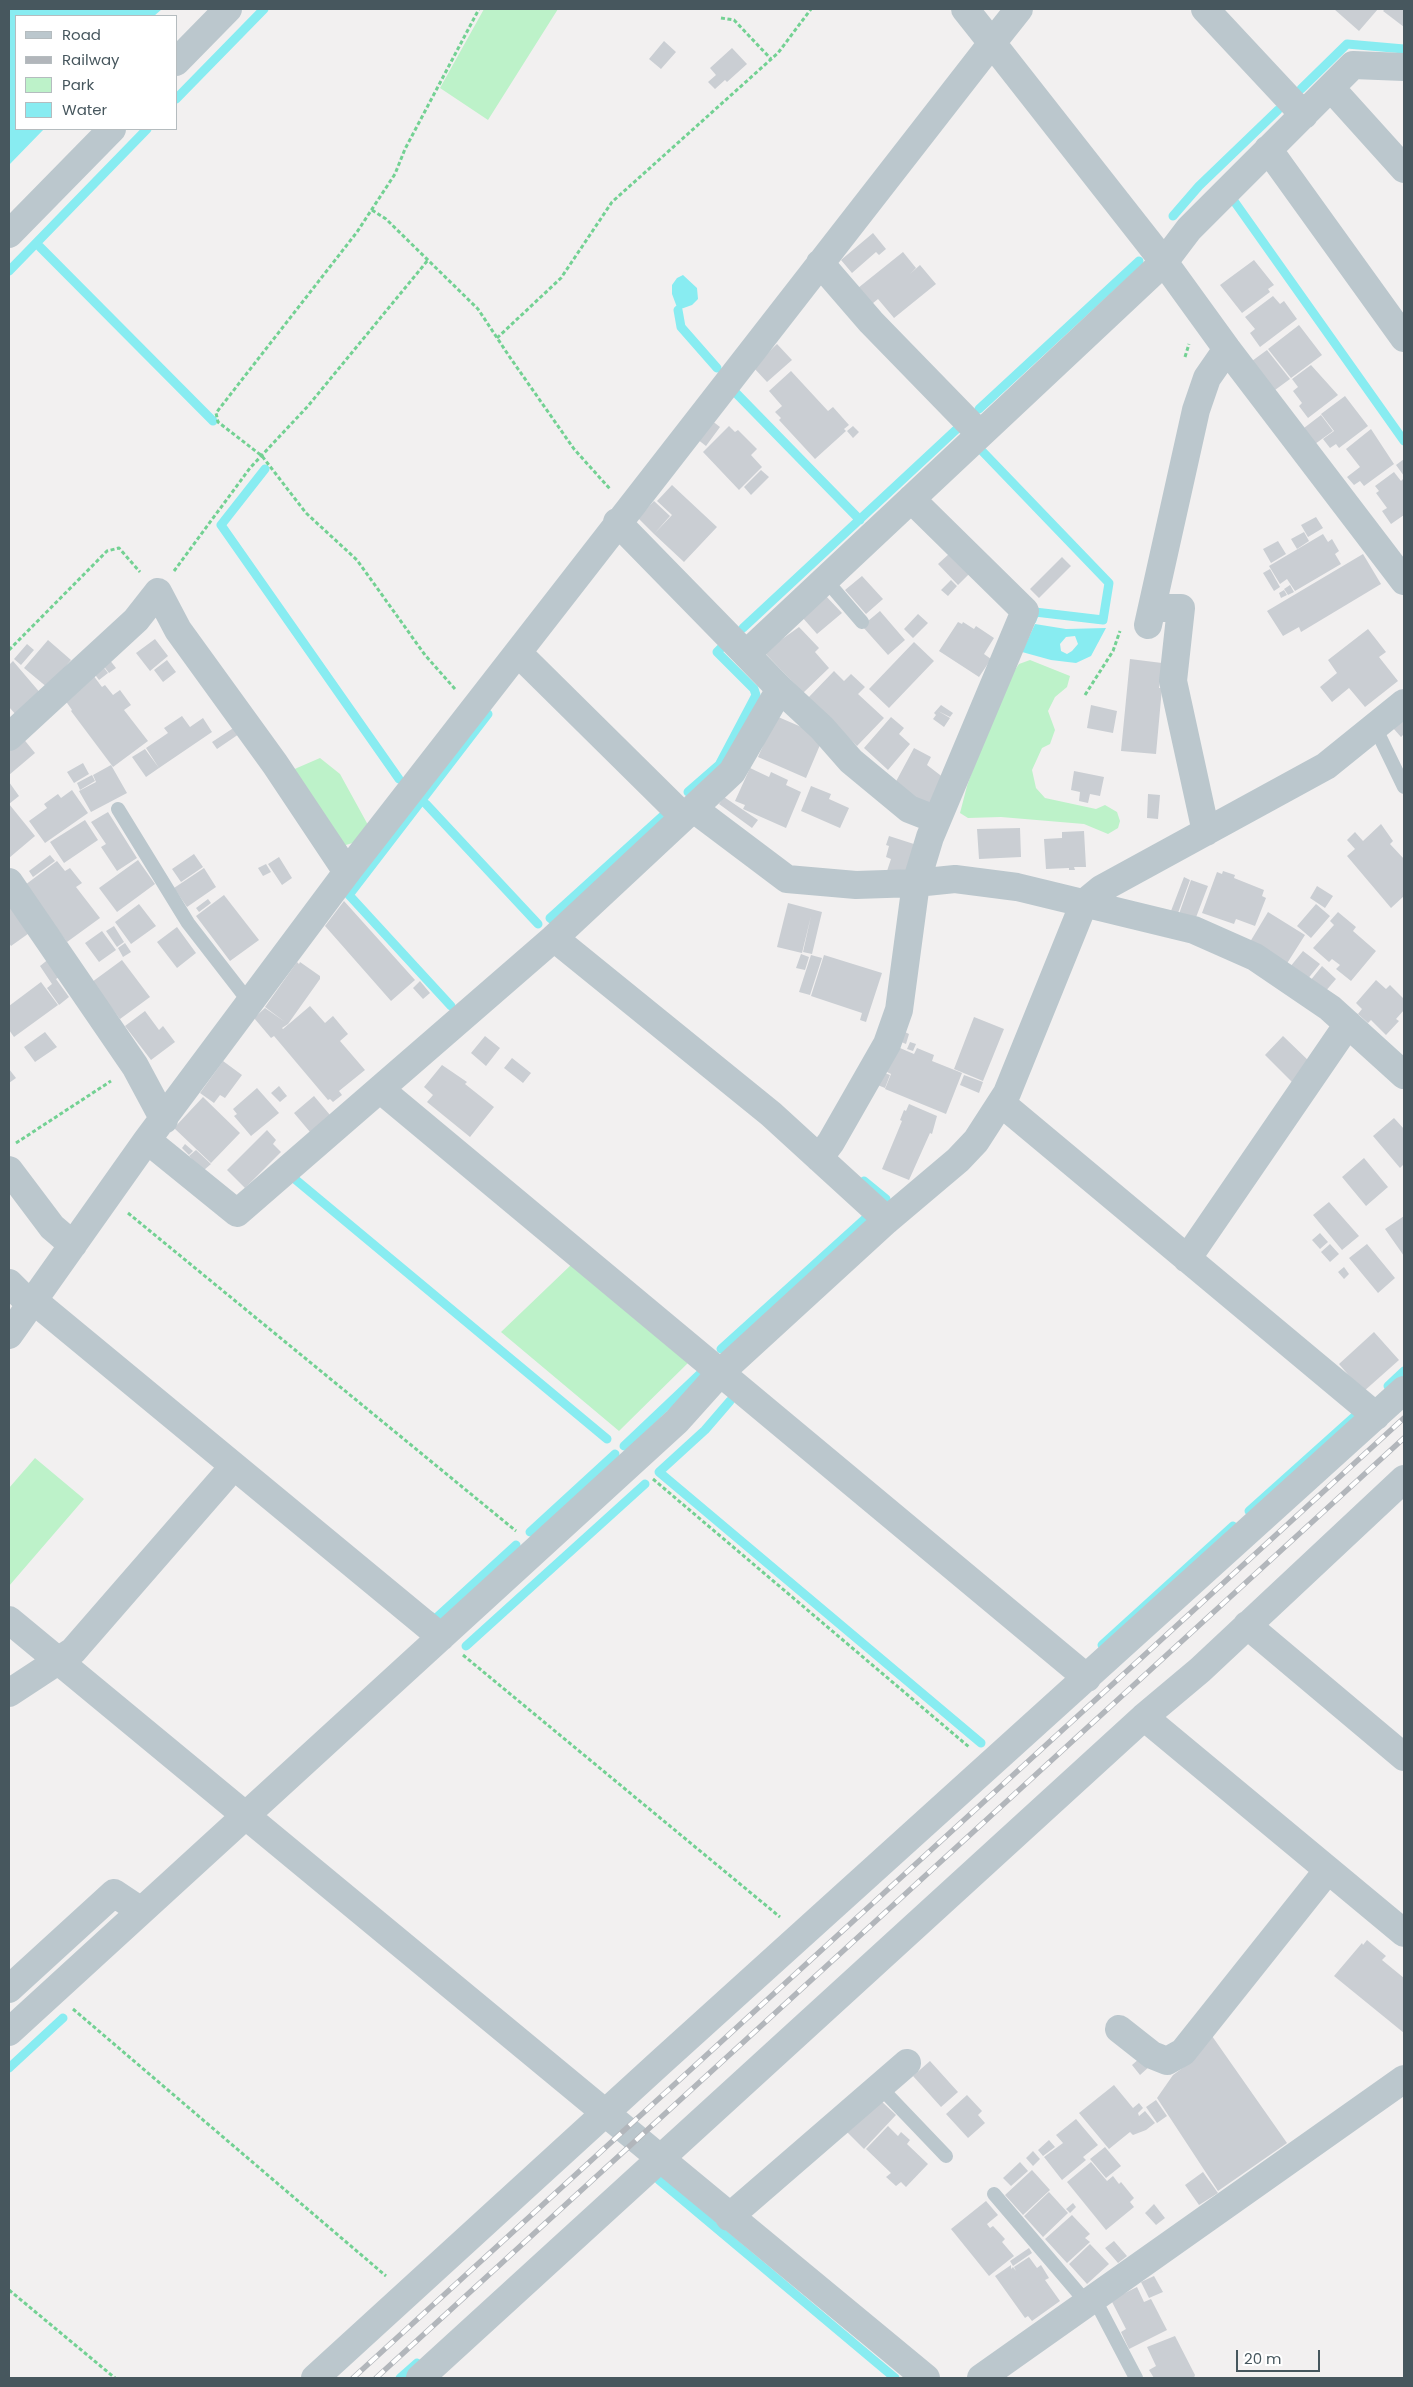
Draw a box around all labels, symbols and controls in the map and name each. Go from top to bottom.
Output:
legend [15,15,178,130]
text: Road [62,24,101,45]
text: Railway [62,49,120,70]
text: Park [62,74,94,95]
text: Water [62,99,107,120]
scale bar [1238,2340,1322,2372]
text: 20 m [1244,2348,1282,2369]

